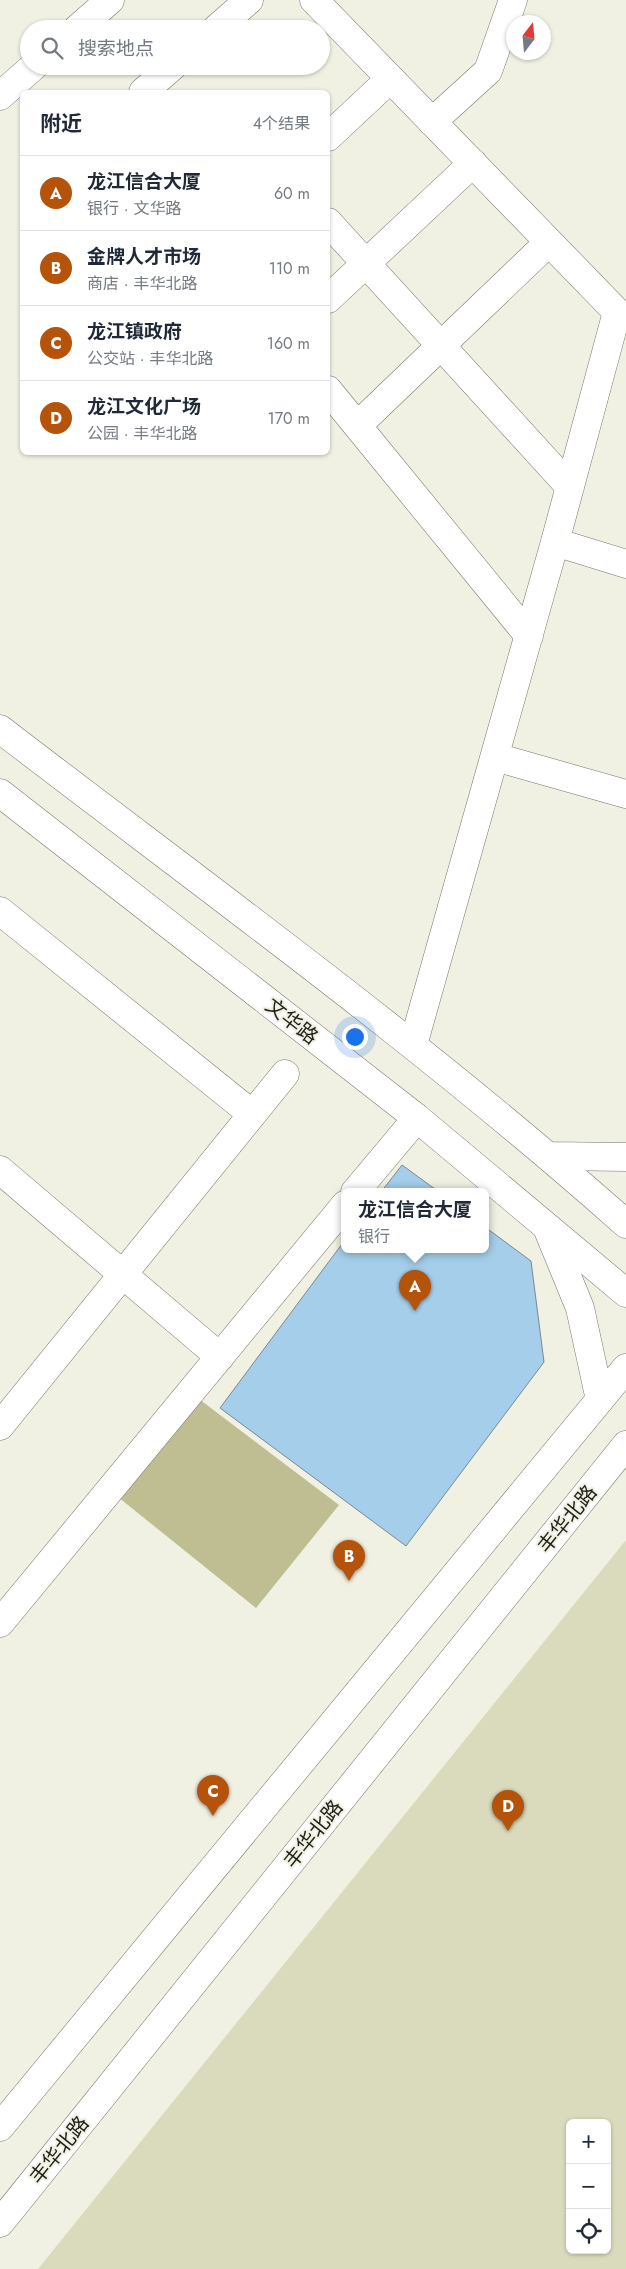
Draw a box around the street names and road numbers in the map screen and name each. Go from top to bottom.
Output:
street label: 文华路 [259,991,324,1051]
street label: 丰华北路 [531,1479,604,1560]
street label: 丰华北路 [277,1794,350,1875]
street label: 丰华北路 [23,2110,96,2191]

